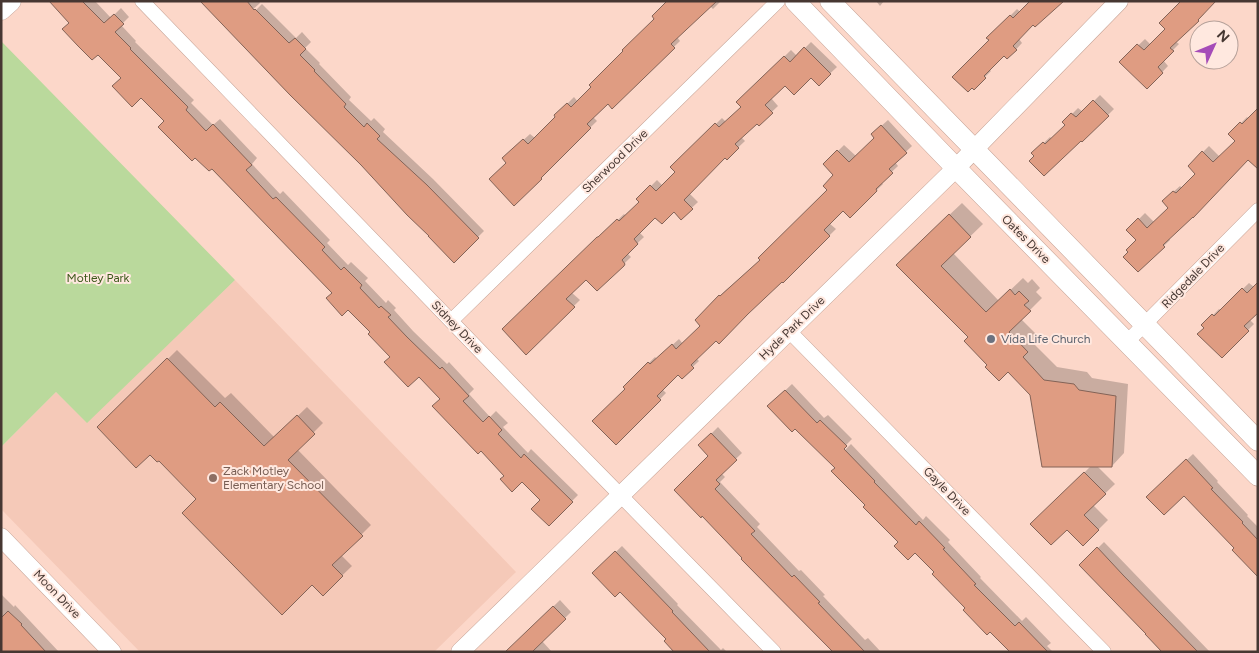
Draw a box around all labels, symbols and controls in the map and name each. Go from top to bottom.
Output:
north arrow [1189,20,1239,70]
text: N [1213,27,1233,46]
street label: Sherwood Drive [579,126,651,196]
street label: Oates Drive [999,212,1053,266]
street label: Ridgedale Drive [1159,241,1228,311]
park label: Motley Park [67,271,130,285]
street label: Hyde Park Drive [756,293,828,363]
street label: Sidney Drive [429,298,486,356]
place label: Vida Life Church [1001,332,1091,346]
marker: Vida Life Church [985,333,997,345]
place label: Zack Motley Elementary School [223,464,324,492]
street label: Gayle Drive [921,464,974,518]
marker: Zack Motley Elementary School [207,472,219,484]
street label: Moon Drive [31,567,84,621]

